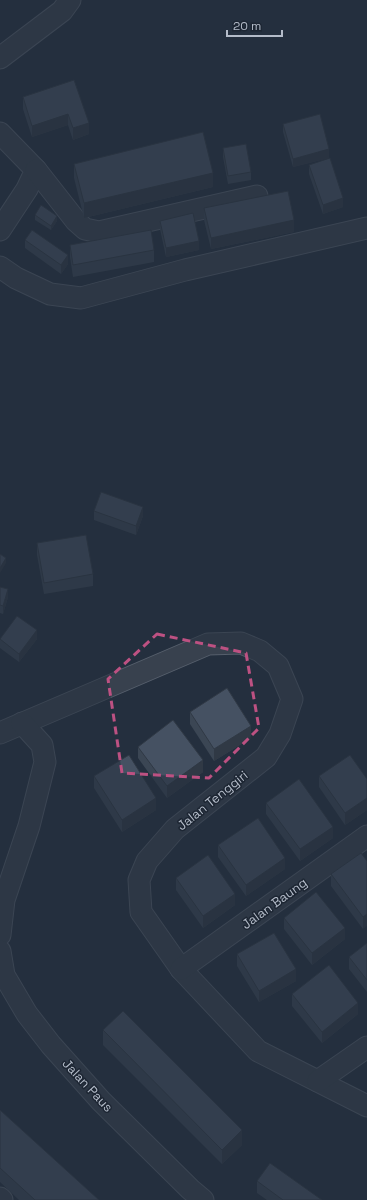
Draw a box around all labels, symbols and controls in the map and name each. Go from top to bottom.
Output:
scale bar [227,12,282,38]
text: 20 m [233,18,261,34]
street label: Jalan Tenggiri [173,767,251,834]
street label: Jalan Baung [238,874,310,933]
street label: Jalan Paus [59,1055,117,1116]

